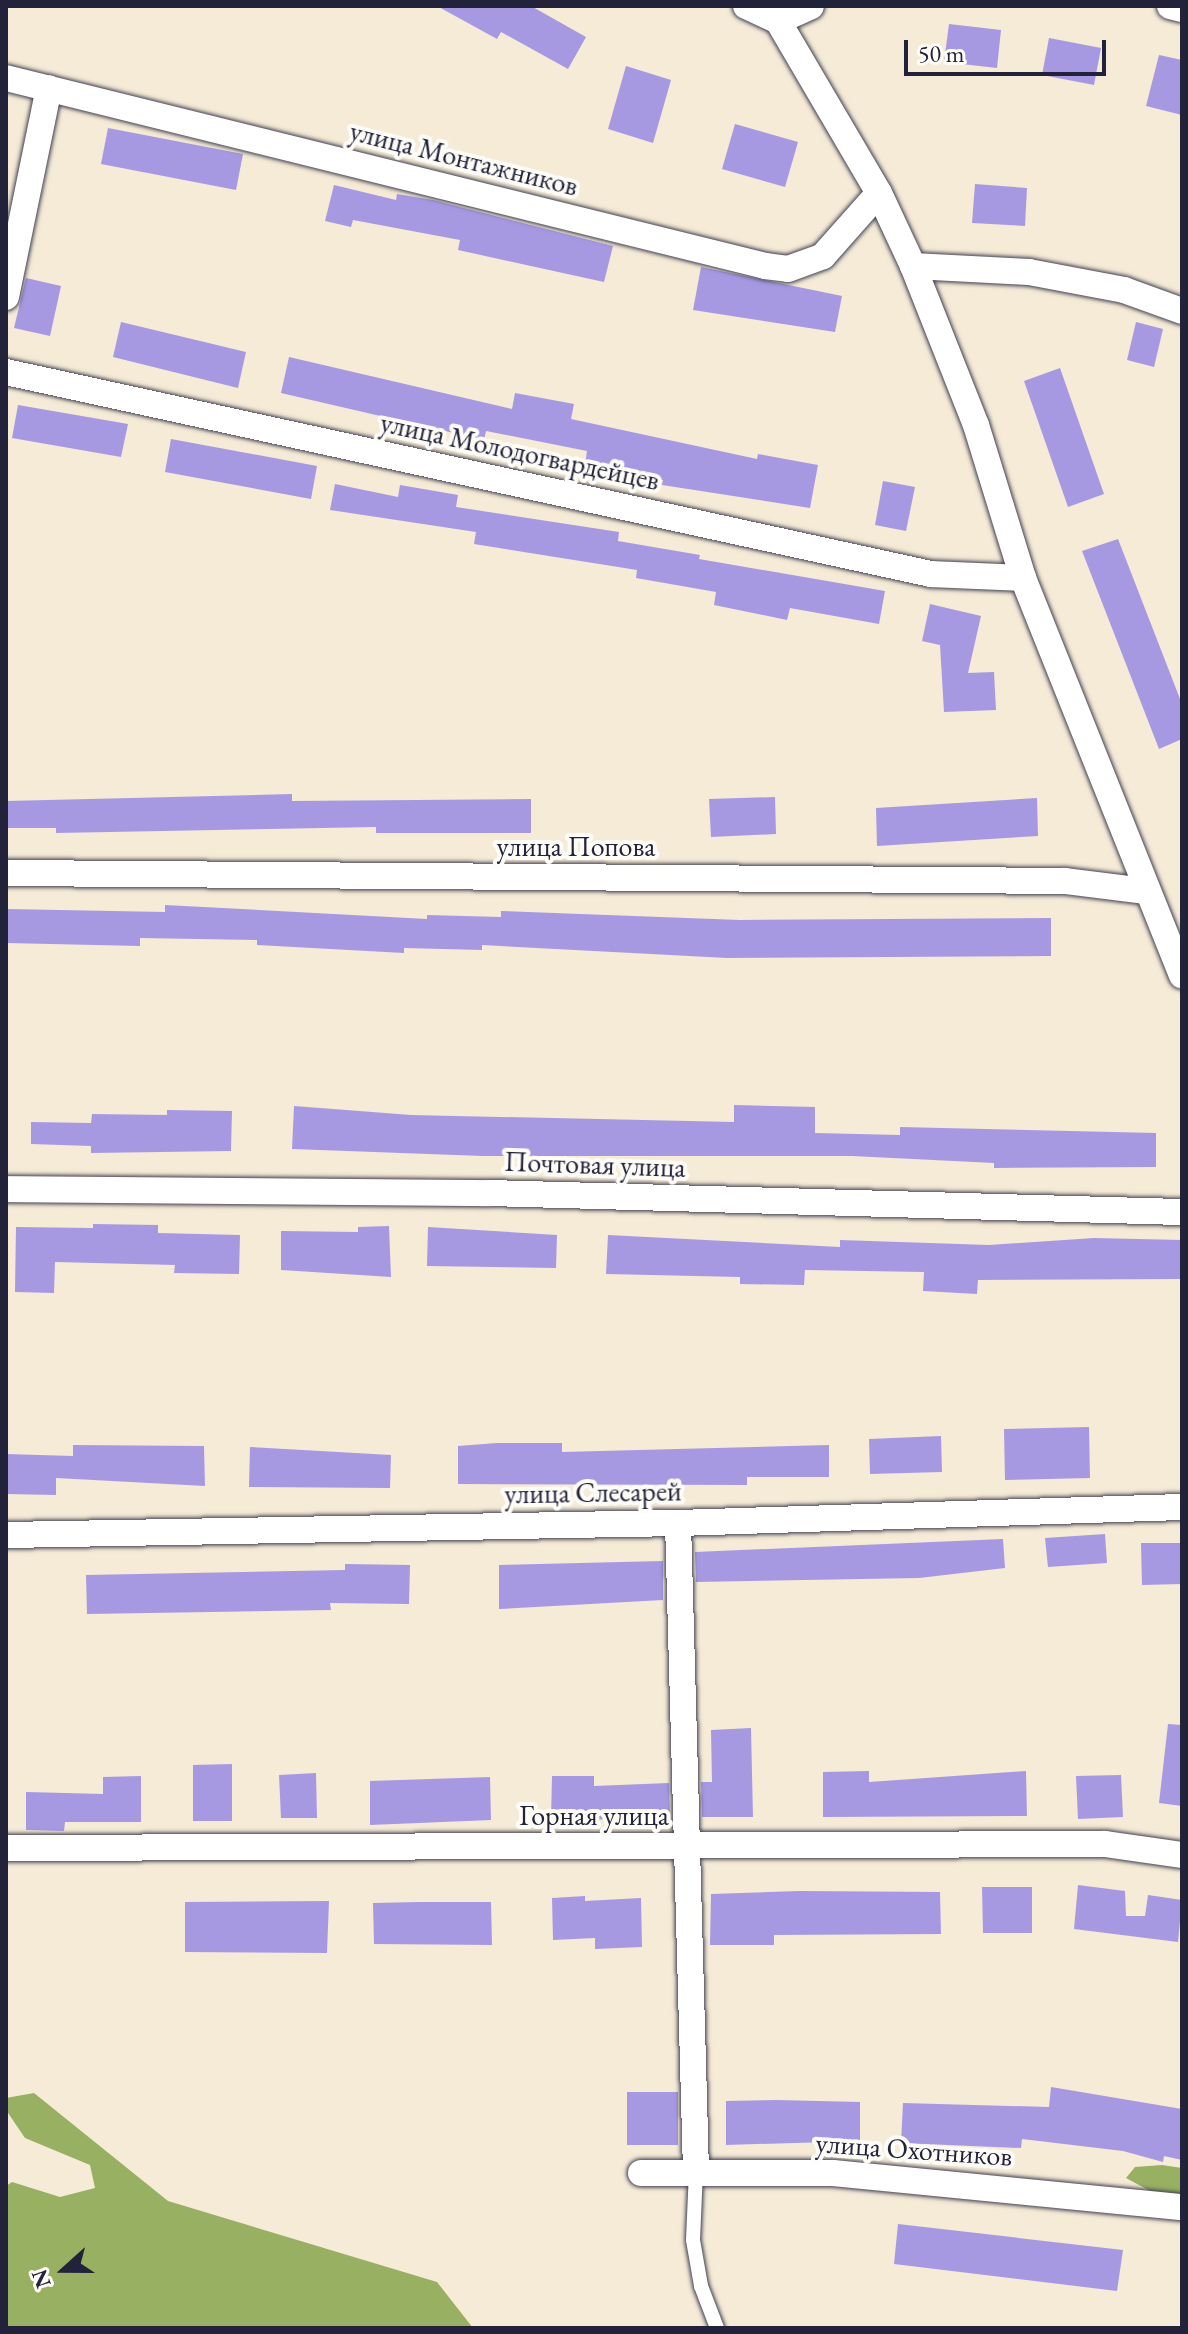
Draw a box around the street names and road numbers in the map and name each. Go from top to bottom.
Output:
street label: улица Монтажников [346,113,582,203]
street label: улица Молодогвардейцев [377,405,663,497]
street label: улица Попова [496,829,656,863]
street label: Почтовая улица [504,1144,686,1184]
street label: улица Слесарей [504,1474,682,1510]
street label: Горная улица [519,1798,669,1832]
street label: улица Охотников [815,2125,1013,2173]

